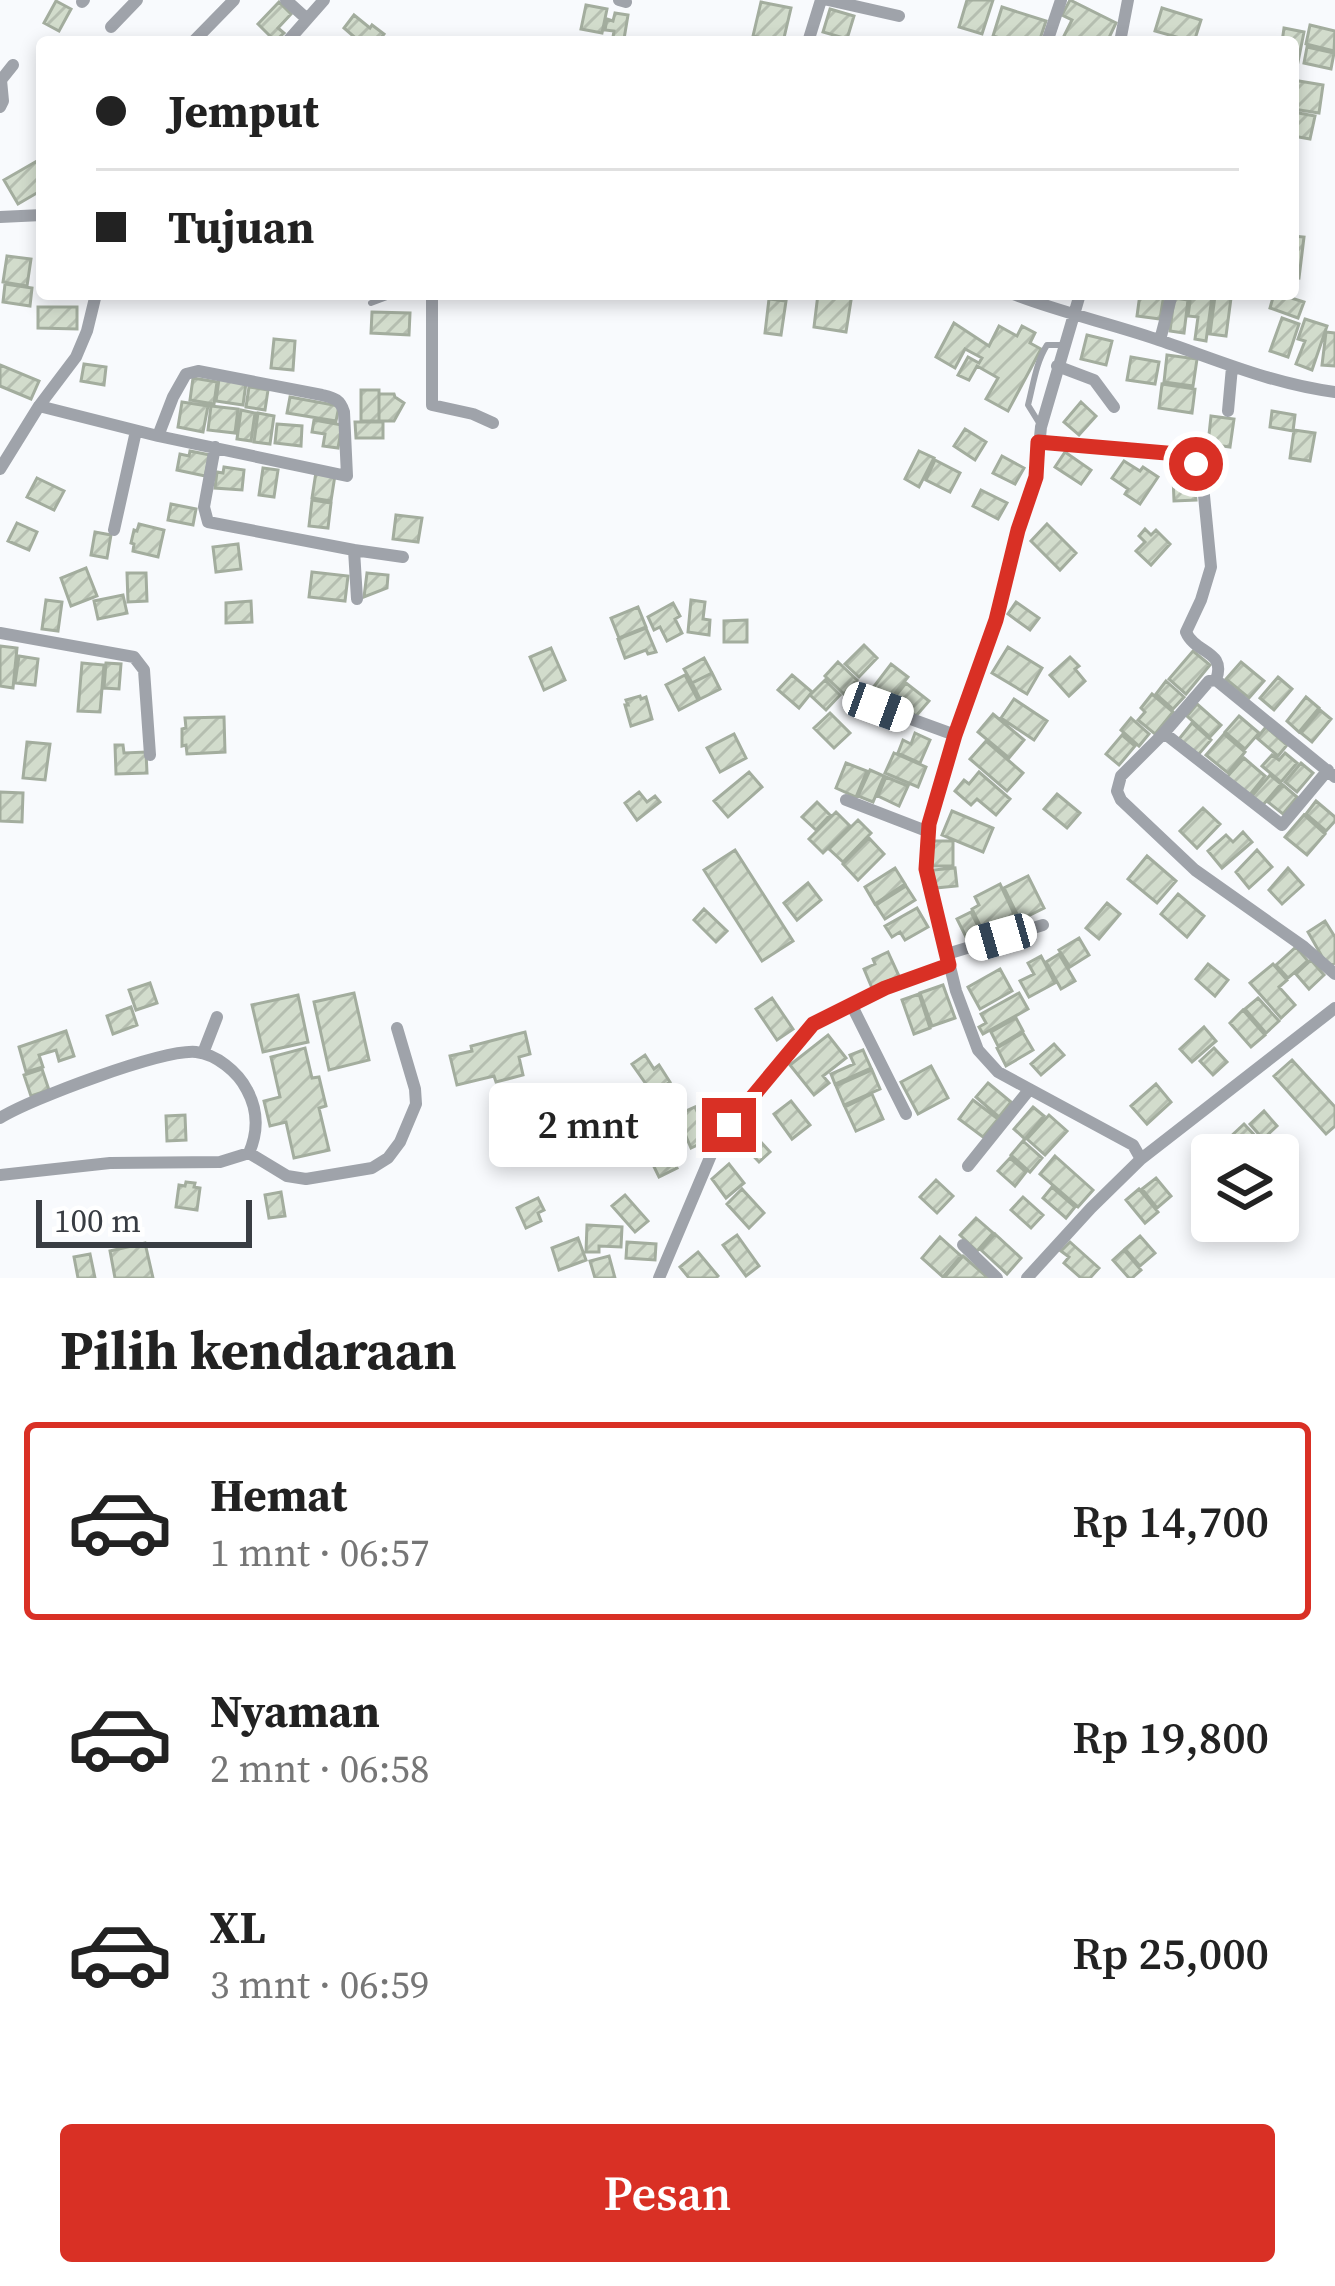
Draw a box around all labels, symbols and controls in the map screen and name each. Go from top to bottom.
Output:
text: Jemput [168,80,319,142]
text: Tujuan [168,196,314,258]
route start [1169,437,1223,491]
car [838,678,918,736]
car [961,910,1041,964]
callout: 2 mnt [489,1083,687,1167]
text: 2 mnt [537,1098,639,1151]
route end [702,1098,756,1152]
map controls [1191,1134,1299,1242]
button: layers [1191,1134,1299,1242]
scale bar [36,1194,252,1247]
text: 100 m [54,1198,141,1243]
text: Pilih kendaraan [60,1313,457,1387]
text: Hemat [210,1464,347,1526]
icon: car [66,1467,174,1575]
text: Rp 14,700 [1072,1490,1269,1552]
text: 1 mnt · 06:57 [210,1526,429,1579]
text: Nyaman [210,1680,380,1742]
icon: car [66,1683,174,1791]
text: Rp 19,800 [1072,1706,1269,1768]
text: 2 mnt · 06:58 [210,1742,429,1795]
text: XL [210,1896,266,1958]
icon: car [66,1899,174,2007]
text: Rp 25,000 [1072,1922,1269,1984]
text: 3 mnt · 06:59 [210,1958,429,2011]
button: Pesan [60,2124,1275,2262]

